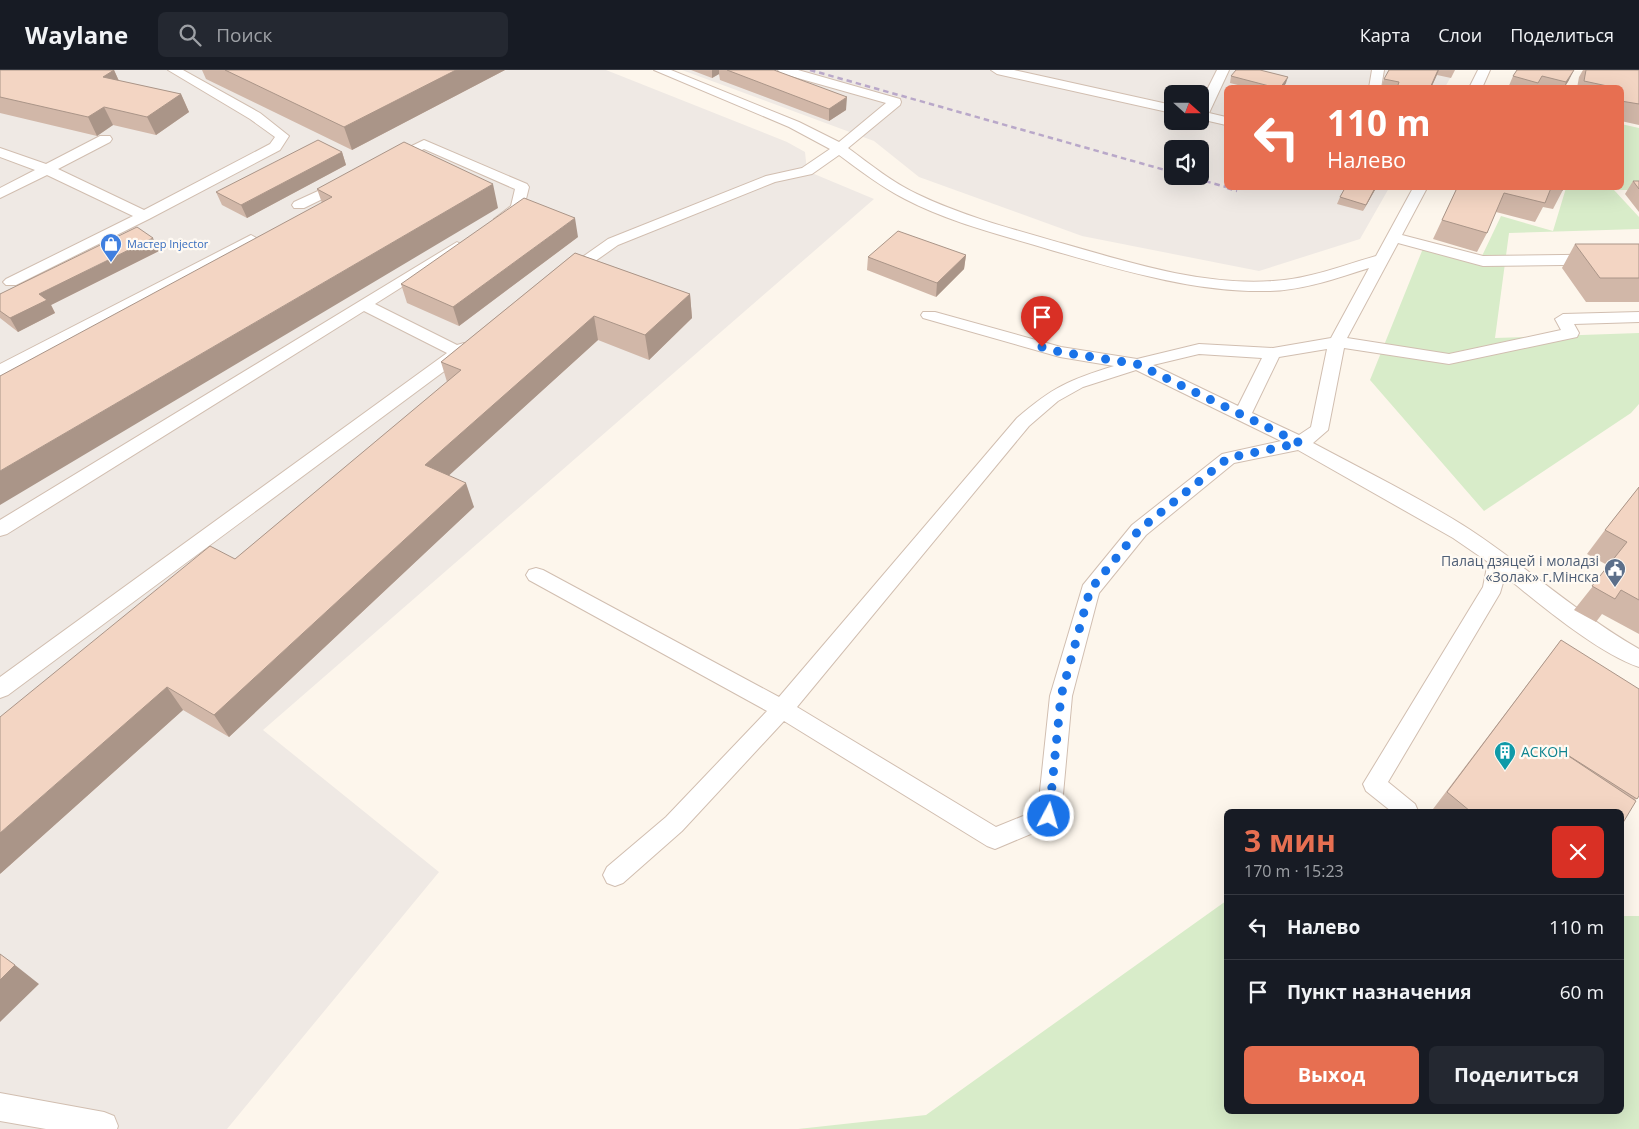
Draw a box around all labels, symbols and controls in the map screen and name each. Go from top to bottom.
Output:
search box [158,12,508,57]
text: Waylane [25,18,128,51]
icon: search [176,21,204,49]
text: Поиск [216,22,272,48]
text: Карта [1360,23,1410,47]
text: Слои [1438,23,1482,47]
text: Поделиться [1510,23,1614,47]
north arrow [1164,85,1209,130]
map controls [1164,85,1209,185]
text: 110 m [1327,99,1431,146]
icon: left [1244,105,1309,170]
button: sound [1164,140,1209,185]
text: Налево [1327,144,1406,174]
shop icon: Мастер Injector [99,232,123,263]
place label: Мастер Injector [127,236,209,251]
pin [1021,296,1063,347]
icon: arrive [1028,303,1056,331]
place label: Палац дзяцей і моладзі «Золак» г.Мінска [1441,551,1599,586]
public building icon: Палац дзяцей і моладзі «Золак» г.Мінска [1603,557,1627,588]
building icon: АСКОН [1493,740,1517,771]
place label: АСКОН [1521,742,1568,761]
position arrow [1022,789,1074,841]
text: 3 мин [1244,820,1336,861]
button: close [1552,826,1604,878]
text: 170 m · 15:23 [1244,860,1344,882]
icon: left [1244,913,1272,941]
text: Налево [1287,914,1360,940]
text: 110 m [1549,914,1604,940]
icon: arrive [1244,978,1272,1006]
text: Пункт назначения [1287,979,1472,1005]
text: 60 m [1560,979,1604,1005]
button: Выход [1244,1046,1419,1104]
button: Поделиться [1429,1046,1604,1104]

